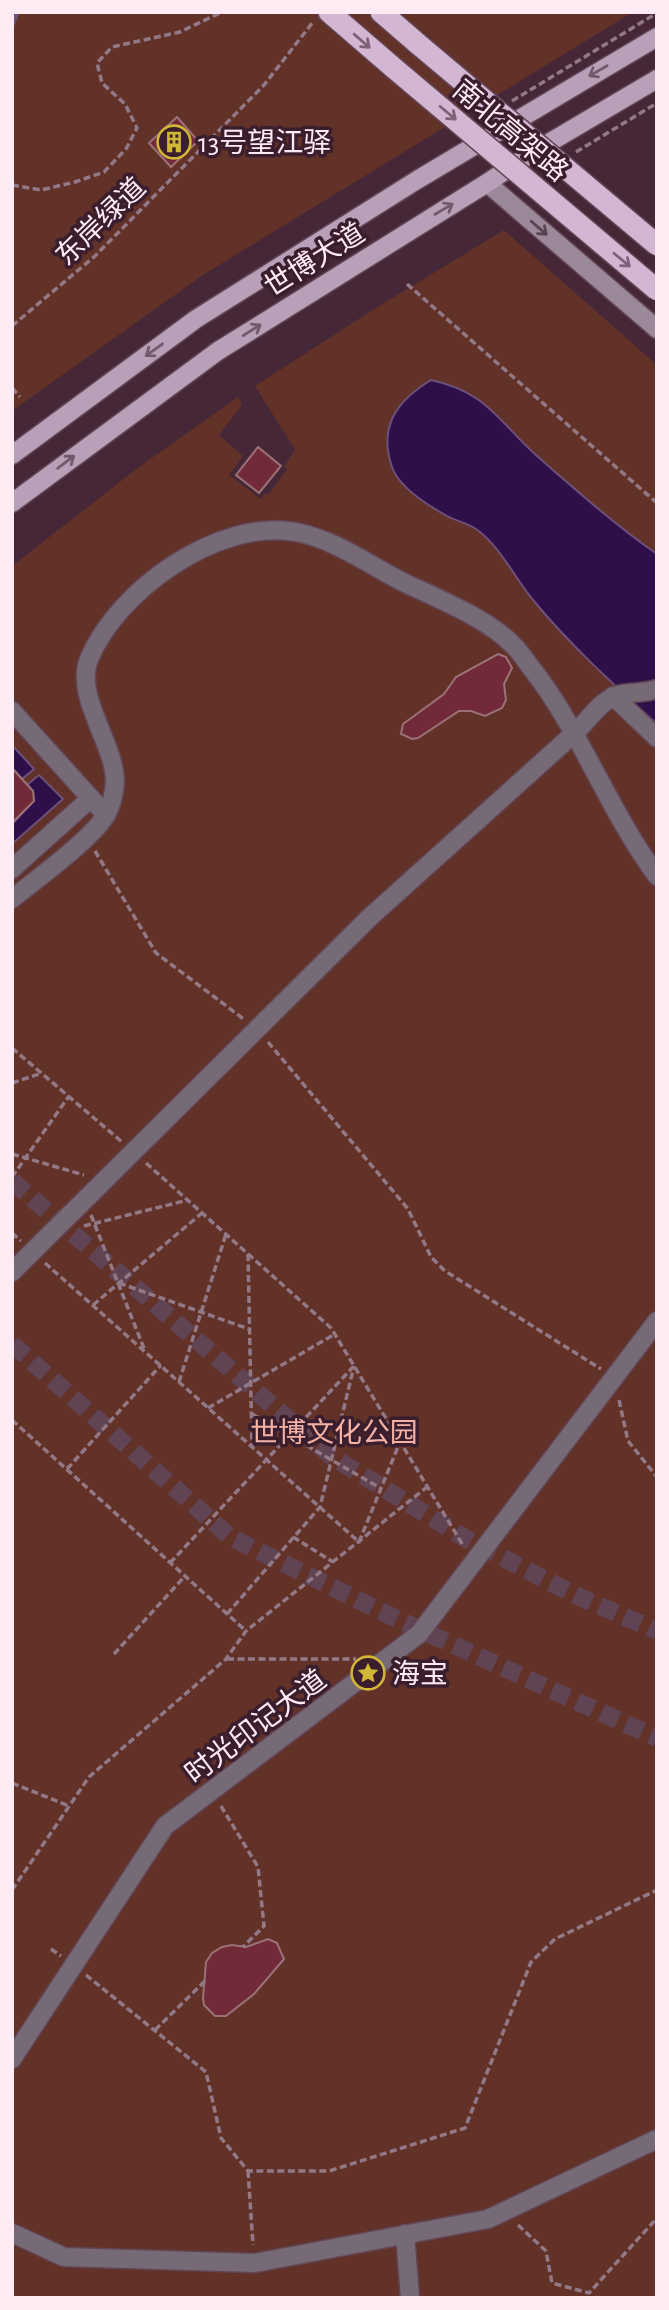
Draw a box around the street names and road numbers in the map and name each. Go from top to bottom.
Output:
street label: 南北高架路 [447,74,574,187]
street label: 东岸绿道 [50,172,151,271]
street label: 世博大道 [259,217,370,302]
street label: 时光印记大道 [179,1664,332,1789]

